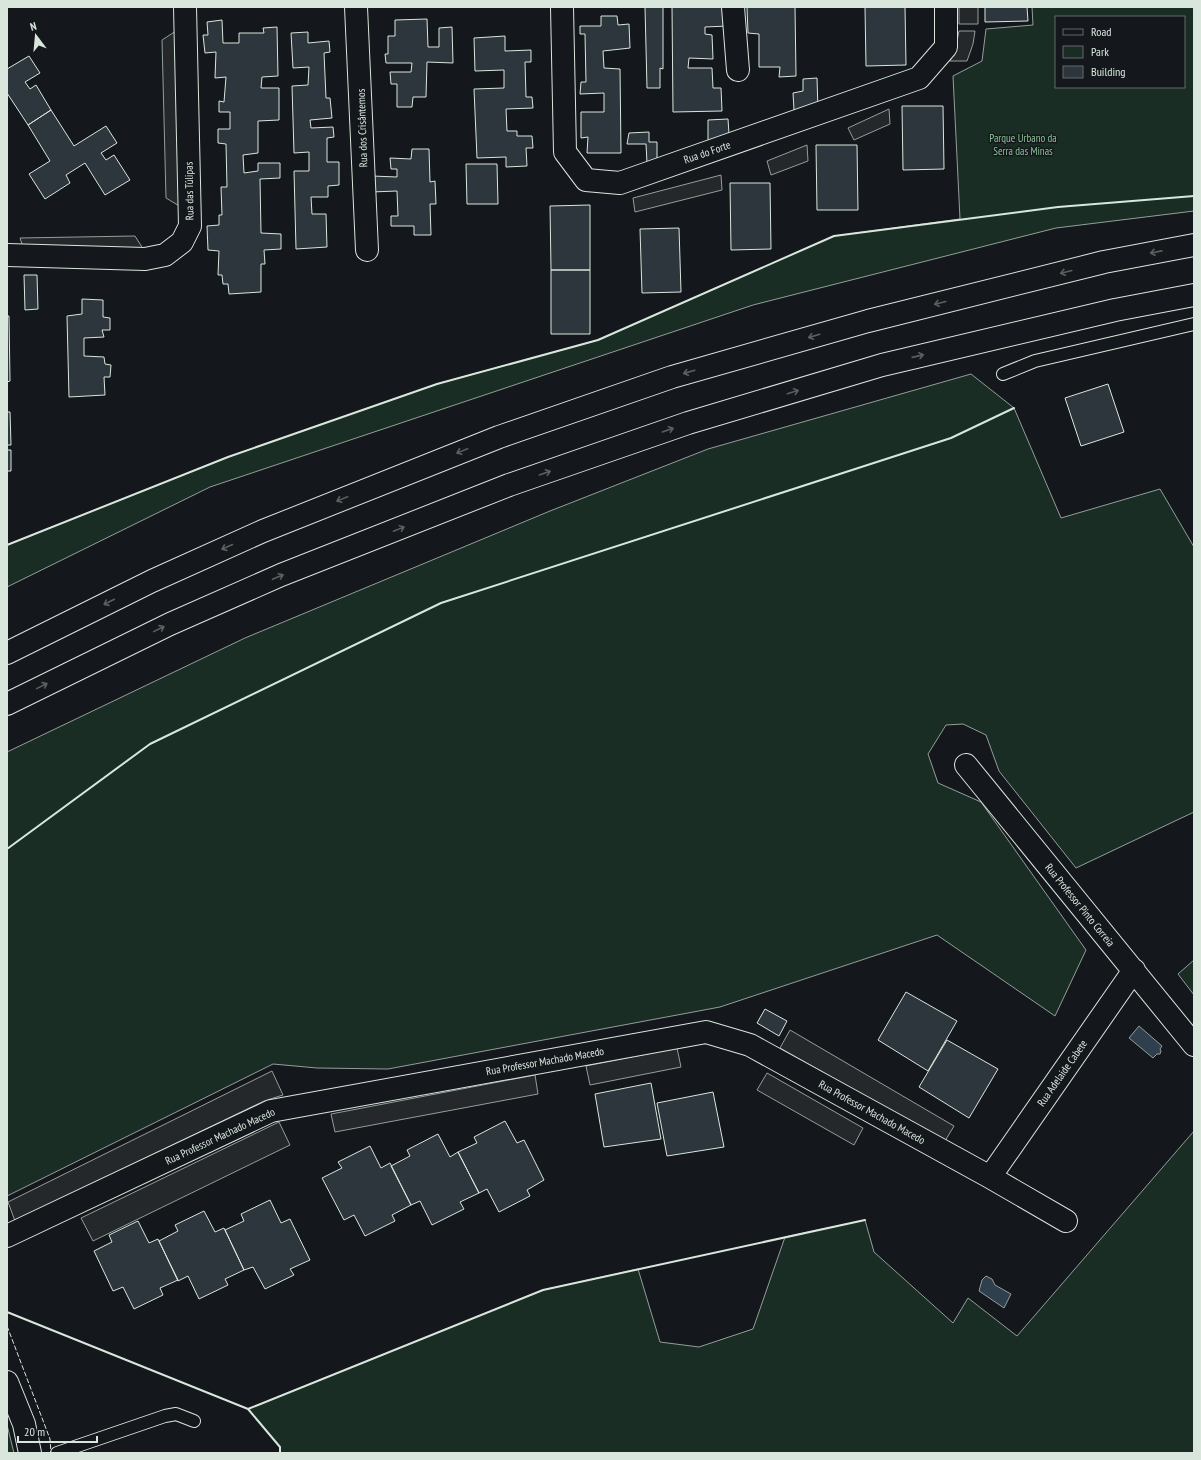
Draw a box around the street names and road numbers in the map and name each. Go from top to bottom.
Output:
street label: Rua dos Crisântemos [354,88,370,168]
street label: Rua do Forte [682,137,733,167]
street label: Rua das Túlipas [181,161,197,220]
street label: Rua Professor Pinto Correia [1042,861,1118,949]
street label: Rua Adelaide Cabete [1034,1037,1090,1109]
street label: Rua Professor Machado Macedo [485,1044,605,1078]
street label: Rua Professor Machado Macedo [816,1077,928,1147]
street label: Rua Professor Machado Macedo [163,1104,277,1168]

